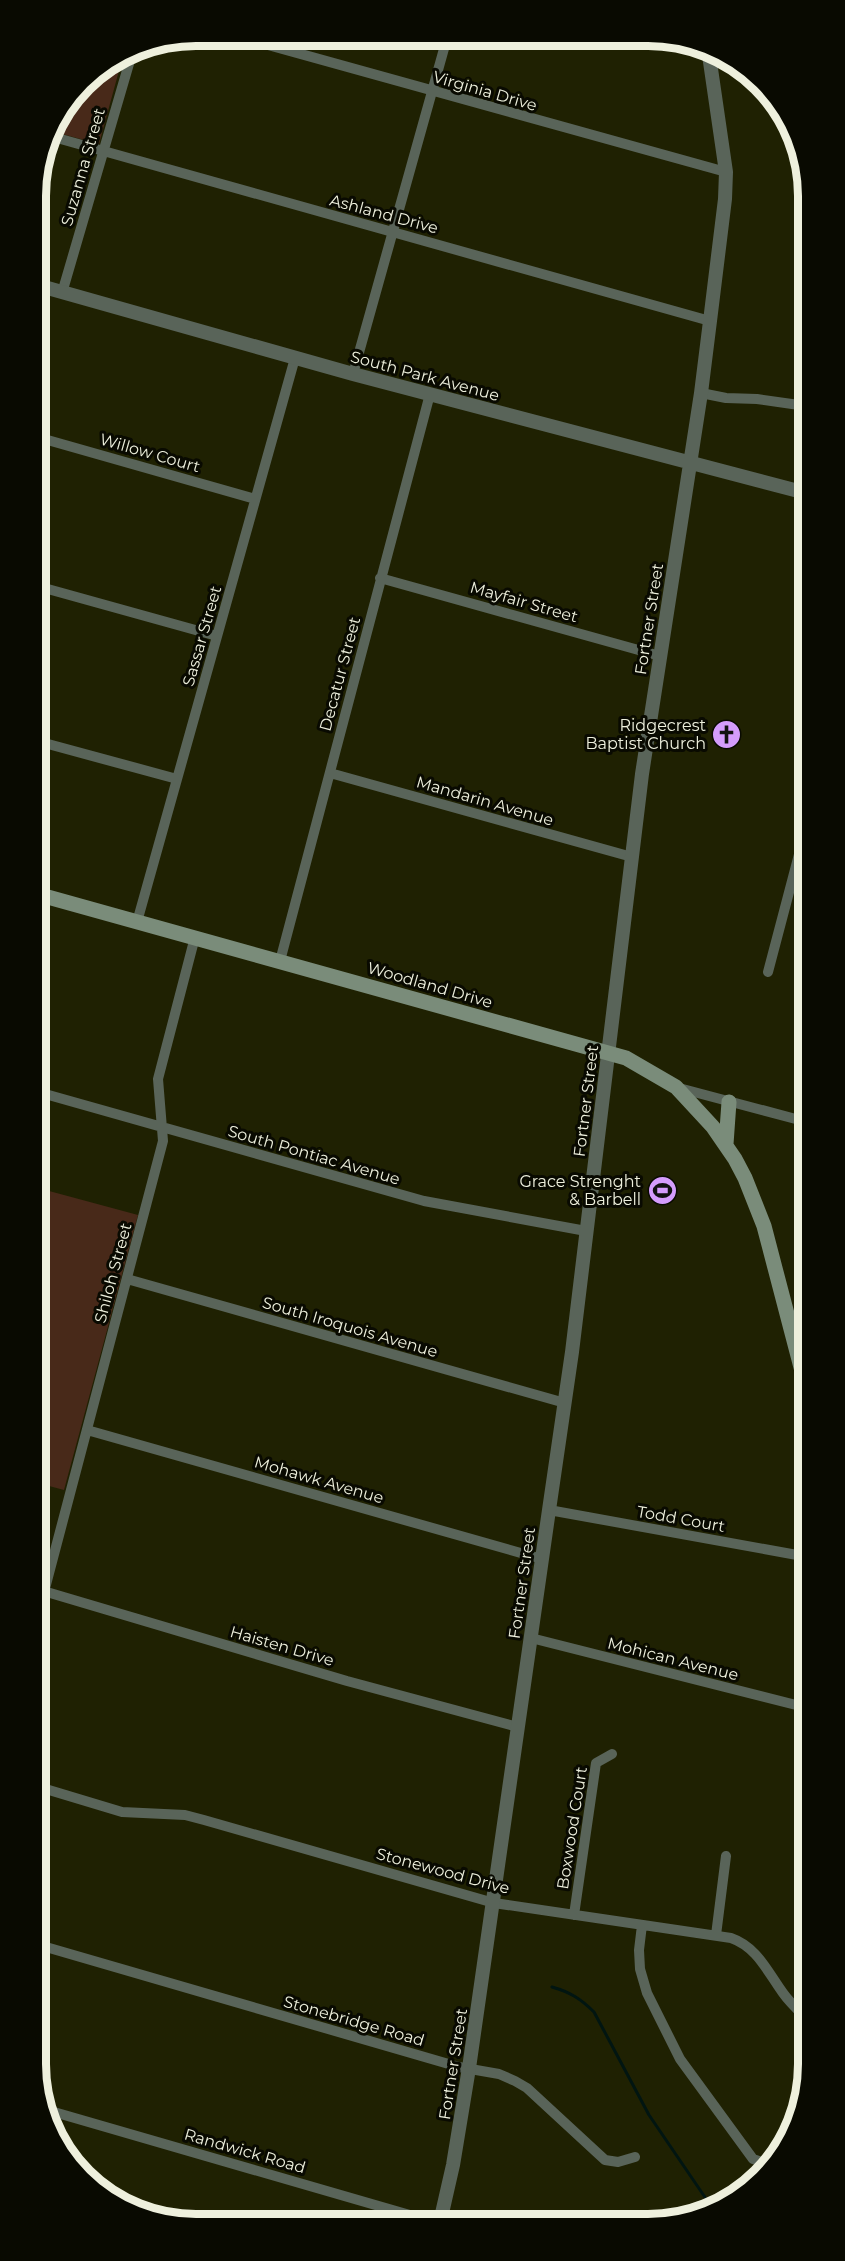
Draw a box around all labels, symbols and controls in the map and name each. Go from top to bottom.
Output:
street label: Virginia Drive [431,67,539,115]
street label: Suzanna Street [57,105,109,228]
street label: Ashland Drive [328,190,440,238]
street label: South Park Avenue [349,347,501,405]
street label: Willow Court [98,430,203,477]
street label: Fortner Street [631,561,667,676]
street label: Mayfair Street [468,578,580,627]
street label: Sassar Street [179,583,226,688]
street label: Decatur Street [316,614,365,733]
place label: Ridgecrest Baptist Church [586,716,706,753]
church icon: Ridgecrest Baptist Church [711,718,743,750]
street label: Mandarin Avenue [414,772,556,830]
street label: Woodland Drive [365,958,495,1012]
street label: Fortner Street [570,1044,602,1158]
street label: South Pontiac Avenue [226,1121,402,1189]
place label: Grace Strenght & Barbell [519,1172,641,1209]
sports icon: Grace Strenght & Barbell [646,1174,678,1206]
street label: Shiloh Street [91,1220,136,1325]
street label: South Iroquois Avenue [260,1293,440,1361]
street label: Mohawk Avenue [252,1452,386,1508]
street label: Todd Court [635,1502,727,1536]
street label: Fortner Street [505,1525,539,1640]
street label: Haisten Drive [228,1622,336,1670]
street label: Mohican Avenue [606,1634,740,1684]
street label: Boxwood Court [553,1765,591,1891]
street label: Stonewood Drive [374,1844,512,1898]
street label: Stonebridge Road [281,1992,427,2050]
street label: Fortner Street [435,2006,471,2121]
street label: Randwick Road [182,2125,308,2177]

